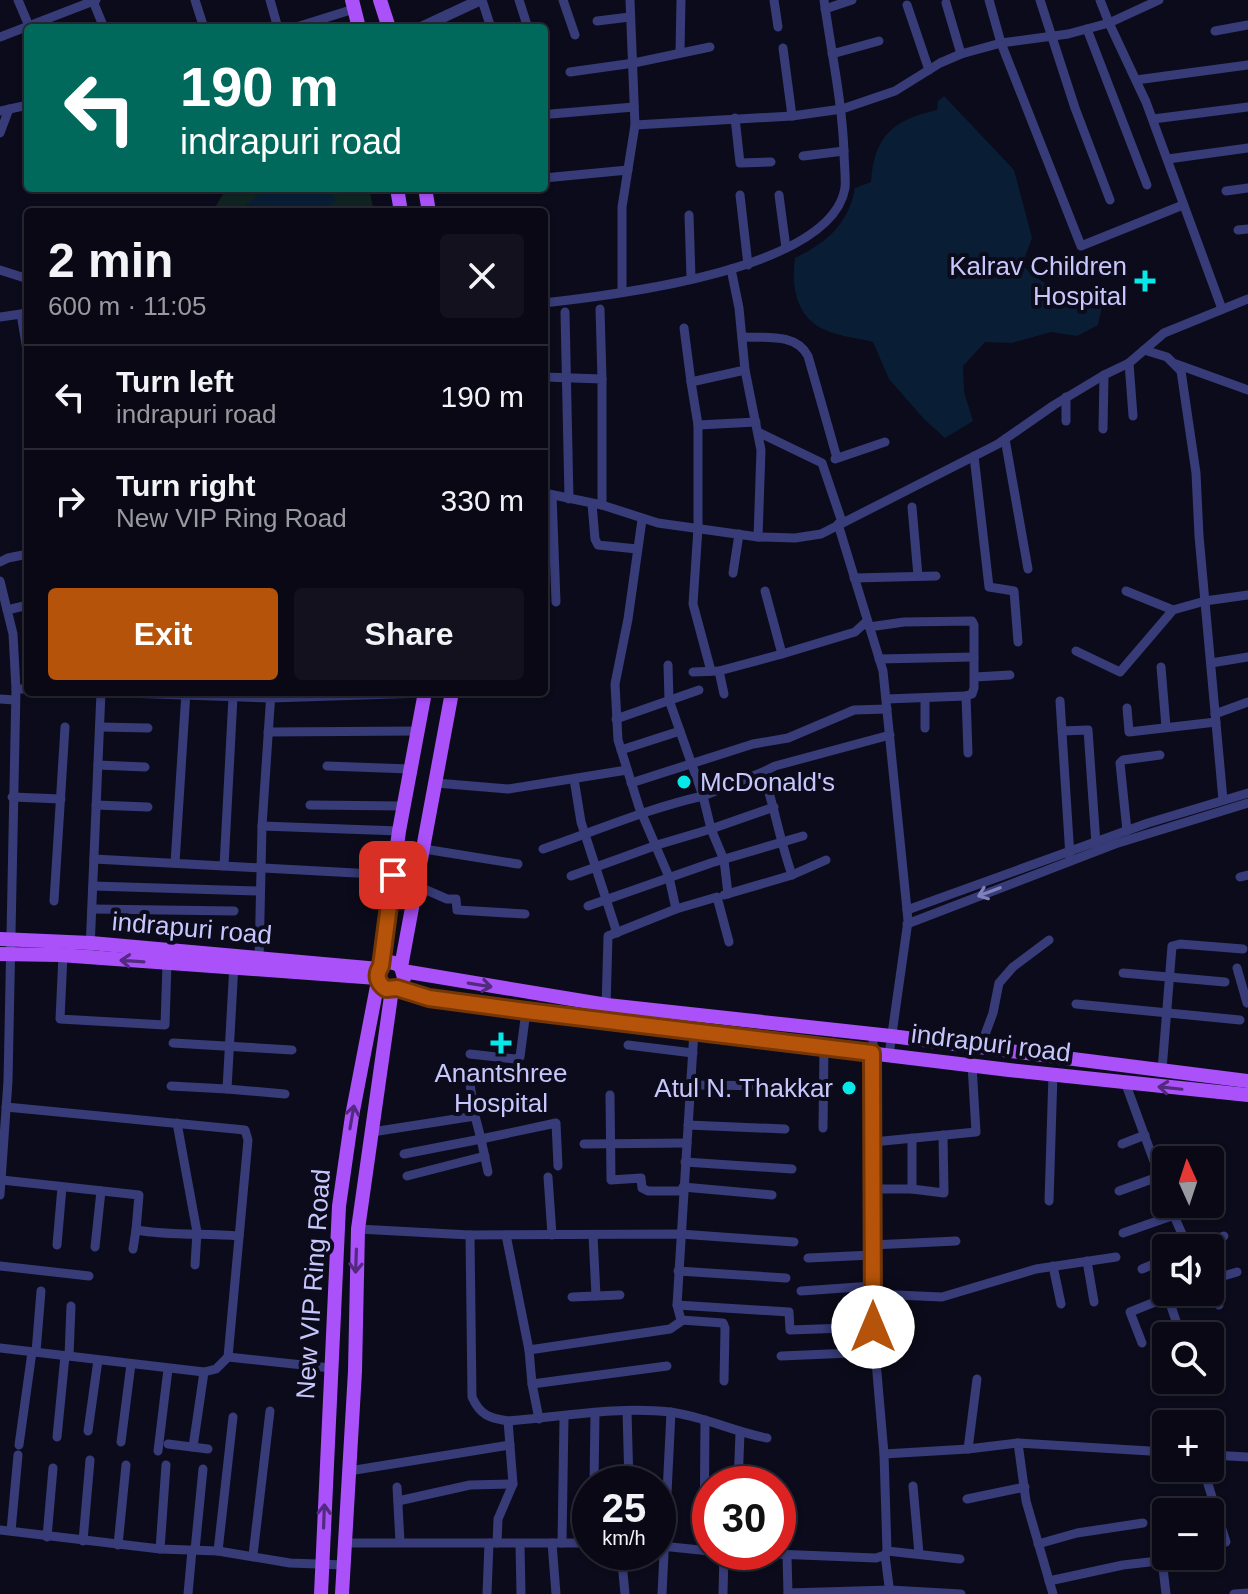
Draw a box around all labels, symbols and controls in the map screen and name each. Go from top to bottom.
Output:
text: 190 m [180,55,339,118]
icon: left [48,56,152,160]
text: indrapuri road [180,121,402,162]
text: 2 min [48,234,173,287]
button: close [440,234,524,318]
place label: Kalrav Children Hospital [949,251,1127,311]
marker: Kalrav Children Hospital [1134,270,1156,292]
text: 600 m · 11:05 [48,291,207,321]
text: Turn left [116,365,234,398]
icon: left [48,375,92,419]
text: 190 m [441,380,524,413]
text: indrapuri road [116,399,276,429]
text: Turn right [116,469,255,502]
icon: right [48,479,92,523]
text: 330 m [441,484,524,517]
text: New VIP Ring Road [116,503,347,533]
button: Exit [48,588,278,680]
button: Share [294,588,524,680]
place label: McDonald's [700,767,835,797]
marker: McDonald's [675,773,693,791]
pin [359,841,427,909]
icon: arrive [371,853,415,897]
one-way arrow [977,886,1002,900]
street label: indrapuri road [111,906,273,950]
one-way arrow [119,953,146,968]
one-way arrow [467,978,492,993]
street label: indrapuri road [910,1018,1072,1068]
marker: Anantshree Hospital [490,1032,512,1054]
place label: Anantshree Hospital [435,1058,567,1118]
place label: Atul N. Thakkar [654,1073,833,1103]
marker: Atul N. Thakkar [840,1079,858,1097]
one-way arrow [1157,1080,1184,1095]
one-way arrow [345,1105,360,1131]
north arrow [1152,1146,1224,1218]
map controls [1152,1146,1224,1570]
street label: New VIP Ring Road [290,1168,336,1400]
button: sound [1152,1234,1224,1306]
one-way arrow [349,1247,364,1274]
position arrow [831,1285,915,1369]
button: search [1152,1322,1224,1394]
button: + [1152,1410,1224,1482]
speed limit sign: 30 [692,1466,796,1570]
text: 25 [602,1486,646,1530]
button: − [1152,1498,1224,1570]
one-way arrow [317,1503,332,1530]
text: km/h [602,1527,646,1549]

